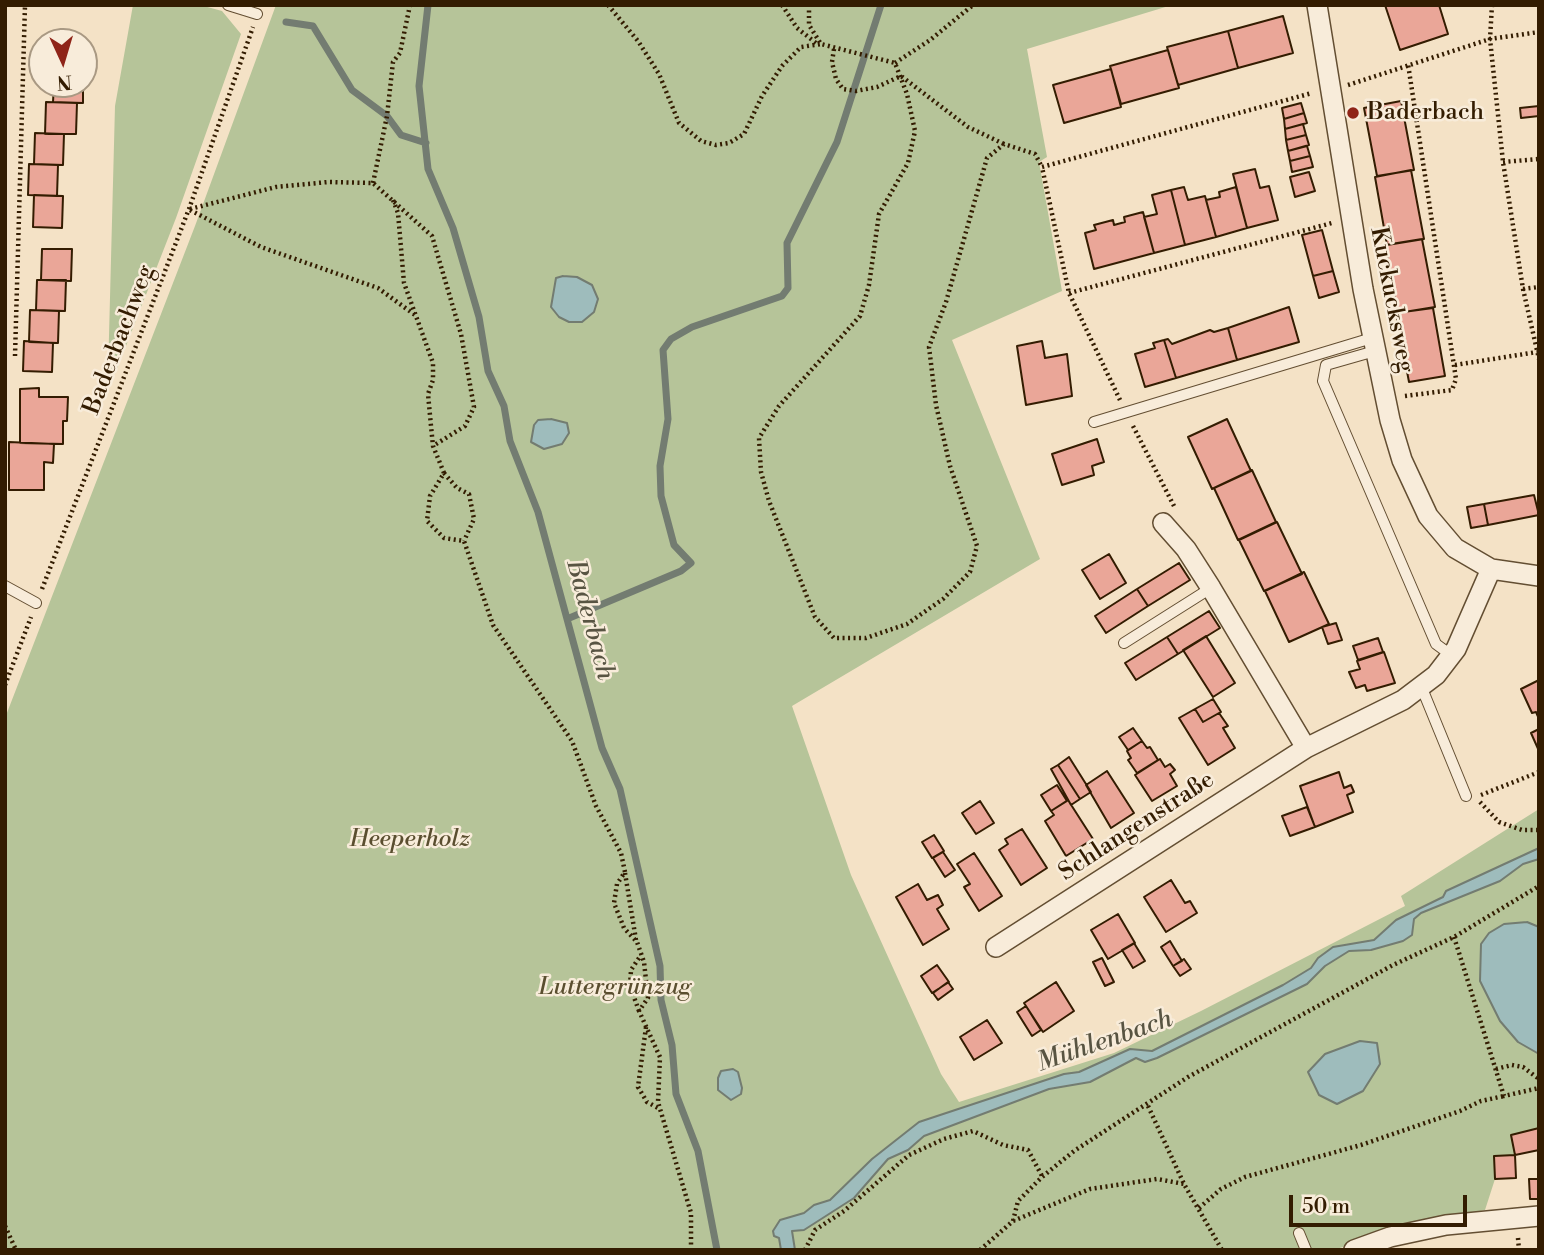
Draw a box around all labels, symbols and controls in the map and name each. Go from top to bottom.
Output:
north arrow [28,28,98,98]
text: N [56,69,73,94]
place label: Baderbach [1367,99,1484,127]
marker: Baderbach [1345,105,1361,121]
street label: Kuckucksweg [1363,225,1419,375]
street label: Baderbachweg [78,261,162,419]
water label: Baderbach [558,556,620,684]
street label: Schlangenstraße [1054,766,1220,888]
park label: Heeperholz [350,826,470,854]
park label: Luttergrünzug [539,974,691,1002]
water label: Mühlenbach [1033,1004,1177,1080]
scale bar [1292,1182,1470,1226]
text: 50 m [1302,1194,1350,1220]

